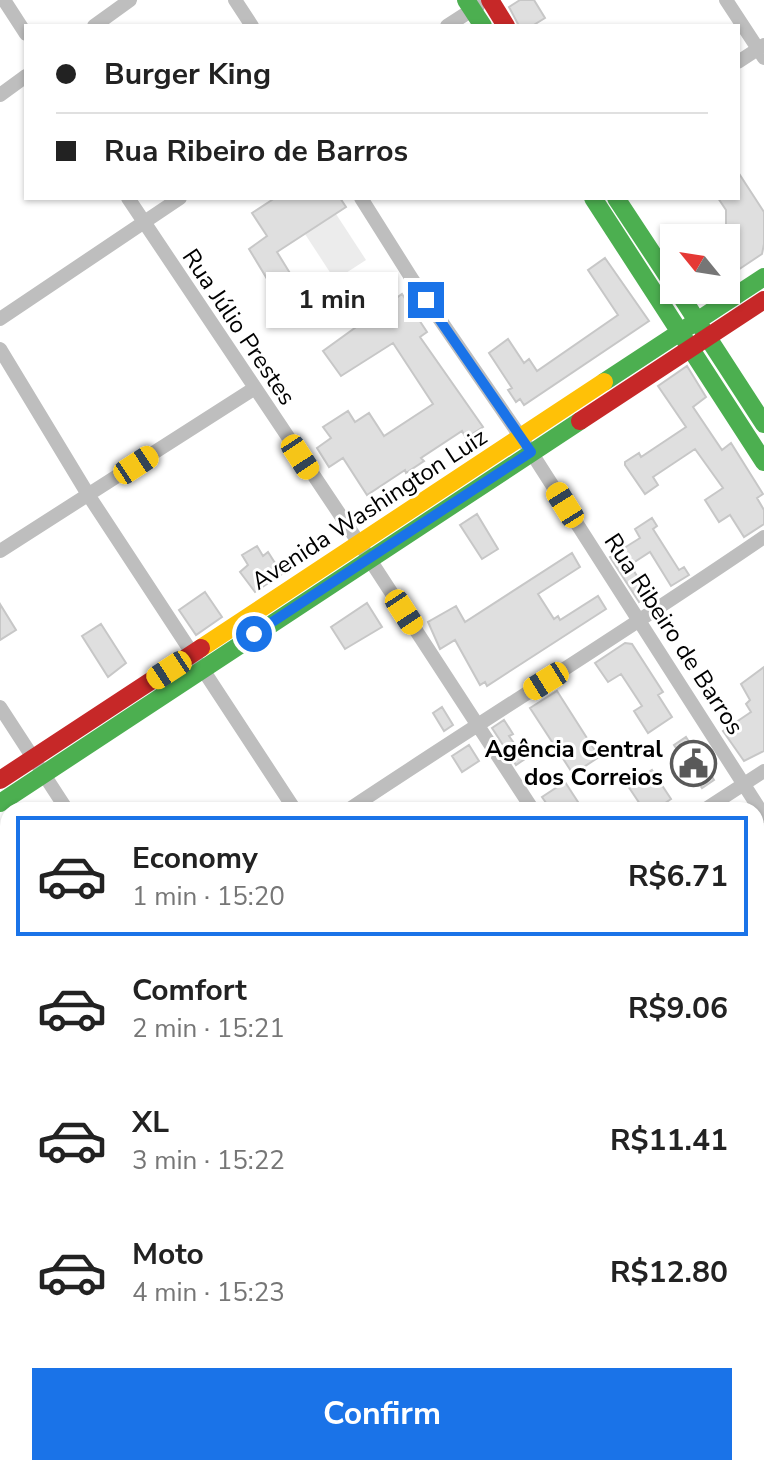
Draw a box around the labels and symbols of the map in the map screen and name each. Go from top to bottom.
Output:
north arrow [660,224,740,304]
street label: Rua Júlio Prestes [175,243,303,411]
callout: 1 min [266,272,398,328]
route end [408,282,444,318]
street label: Avenida Washington Luiz [245,421,493,597]
car [277,430,323,484]
car [109,442,163,488]
car [542,478,588,532]
street label: Rua Ribeiro de Barros [597,527,751,741]
car [381,585,427,639]
route start [236,616,272,652]
car [142,647,196,693]
car [519,658,573,704]
place label: Agência Central dos Correios [485,733,663,793]
public building icon: Agência Central dos Correios [670,739,718,787]

